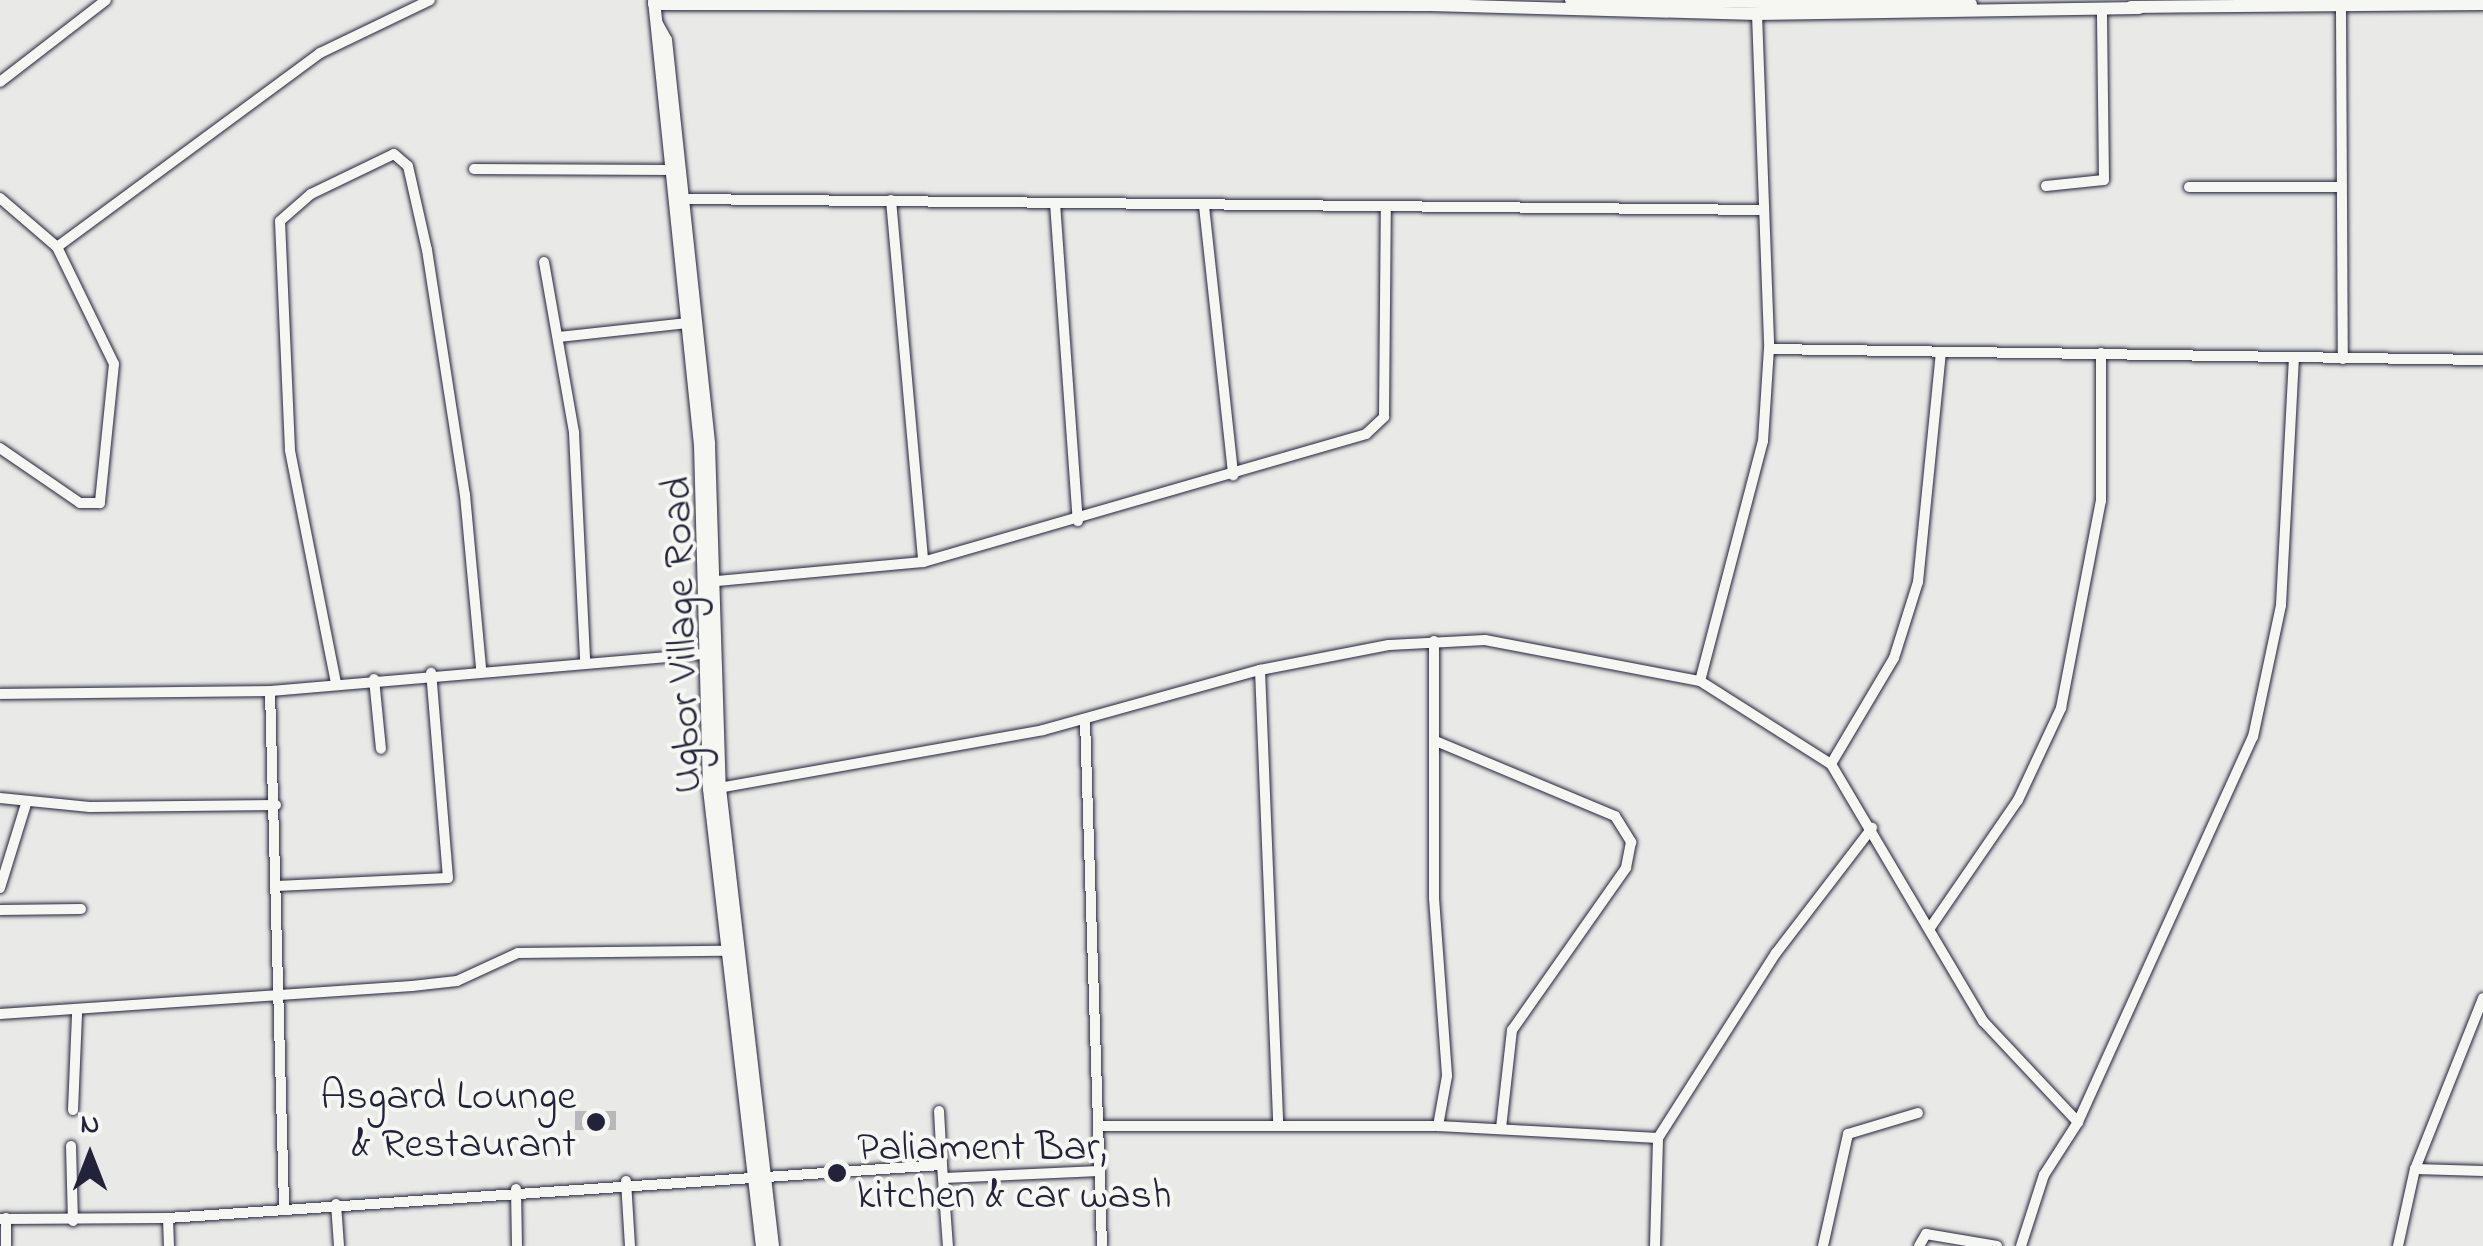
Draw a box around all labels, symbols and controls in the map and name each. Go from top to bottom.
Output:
street label: Ugbor Village Road [653,476,715,794]
place label: Asgard Lounge & Restaurant [320,1073,576,1172]
text: N [81,1105,99,1146]
north arrow [40,1106,140,1206]
marker: Asgard Lounge & Restaurant [585,1111,607,1133]
place label: Paliament Bar, kitchen & car wash [857,1124,1172,1222]
marker: Paliament Bar, kitchen & car wash [826,1162,848,1184]

